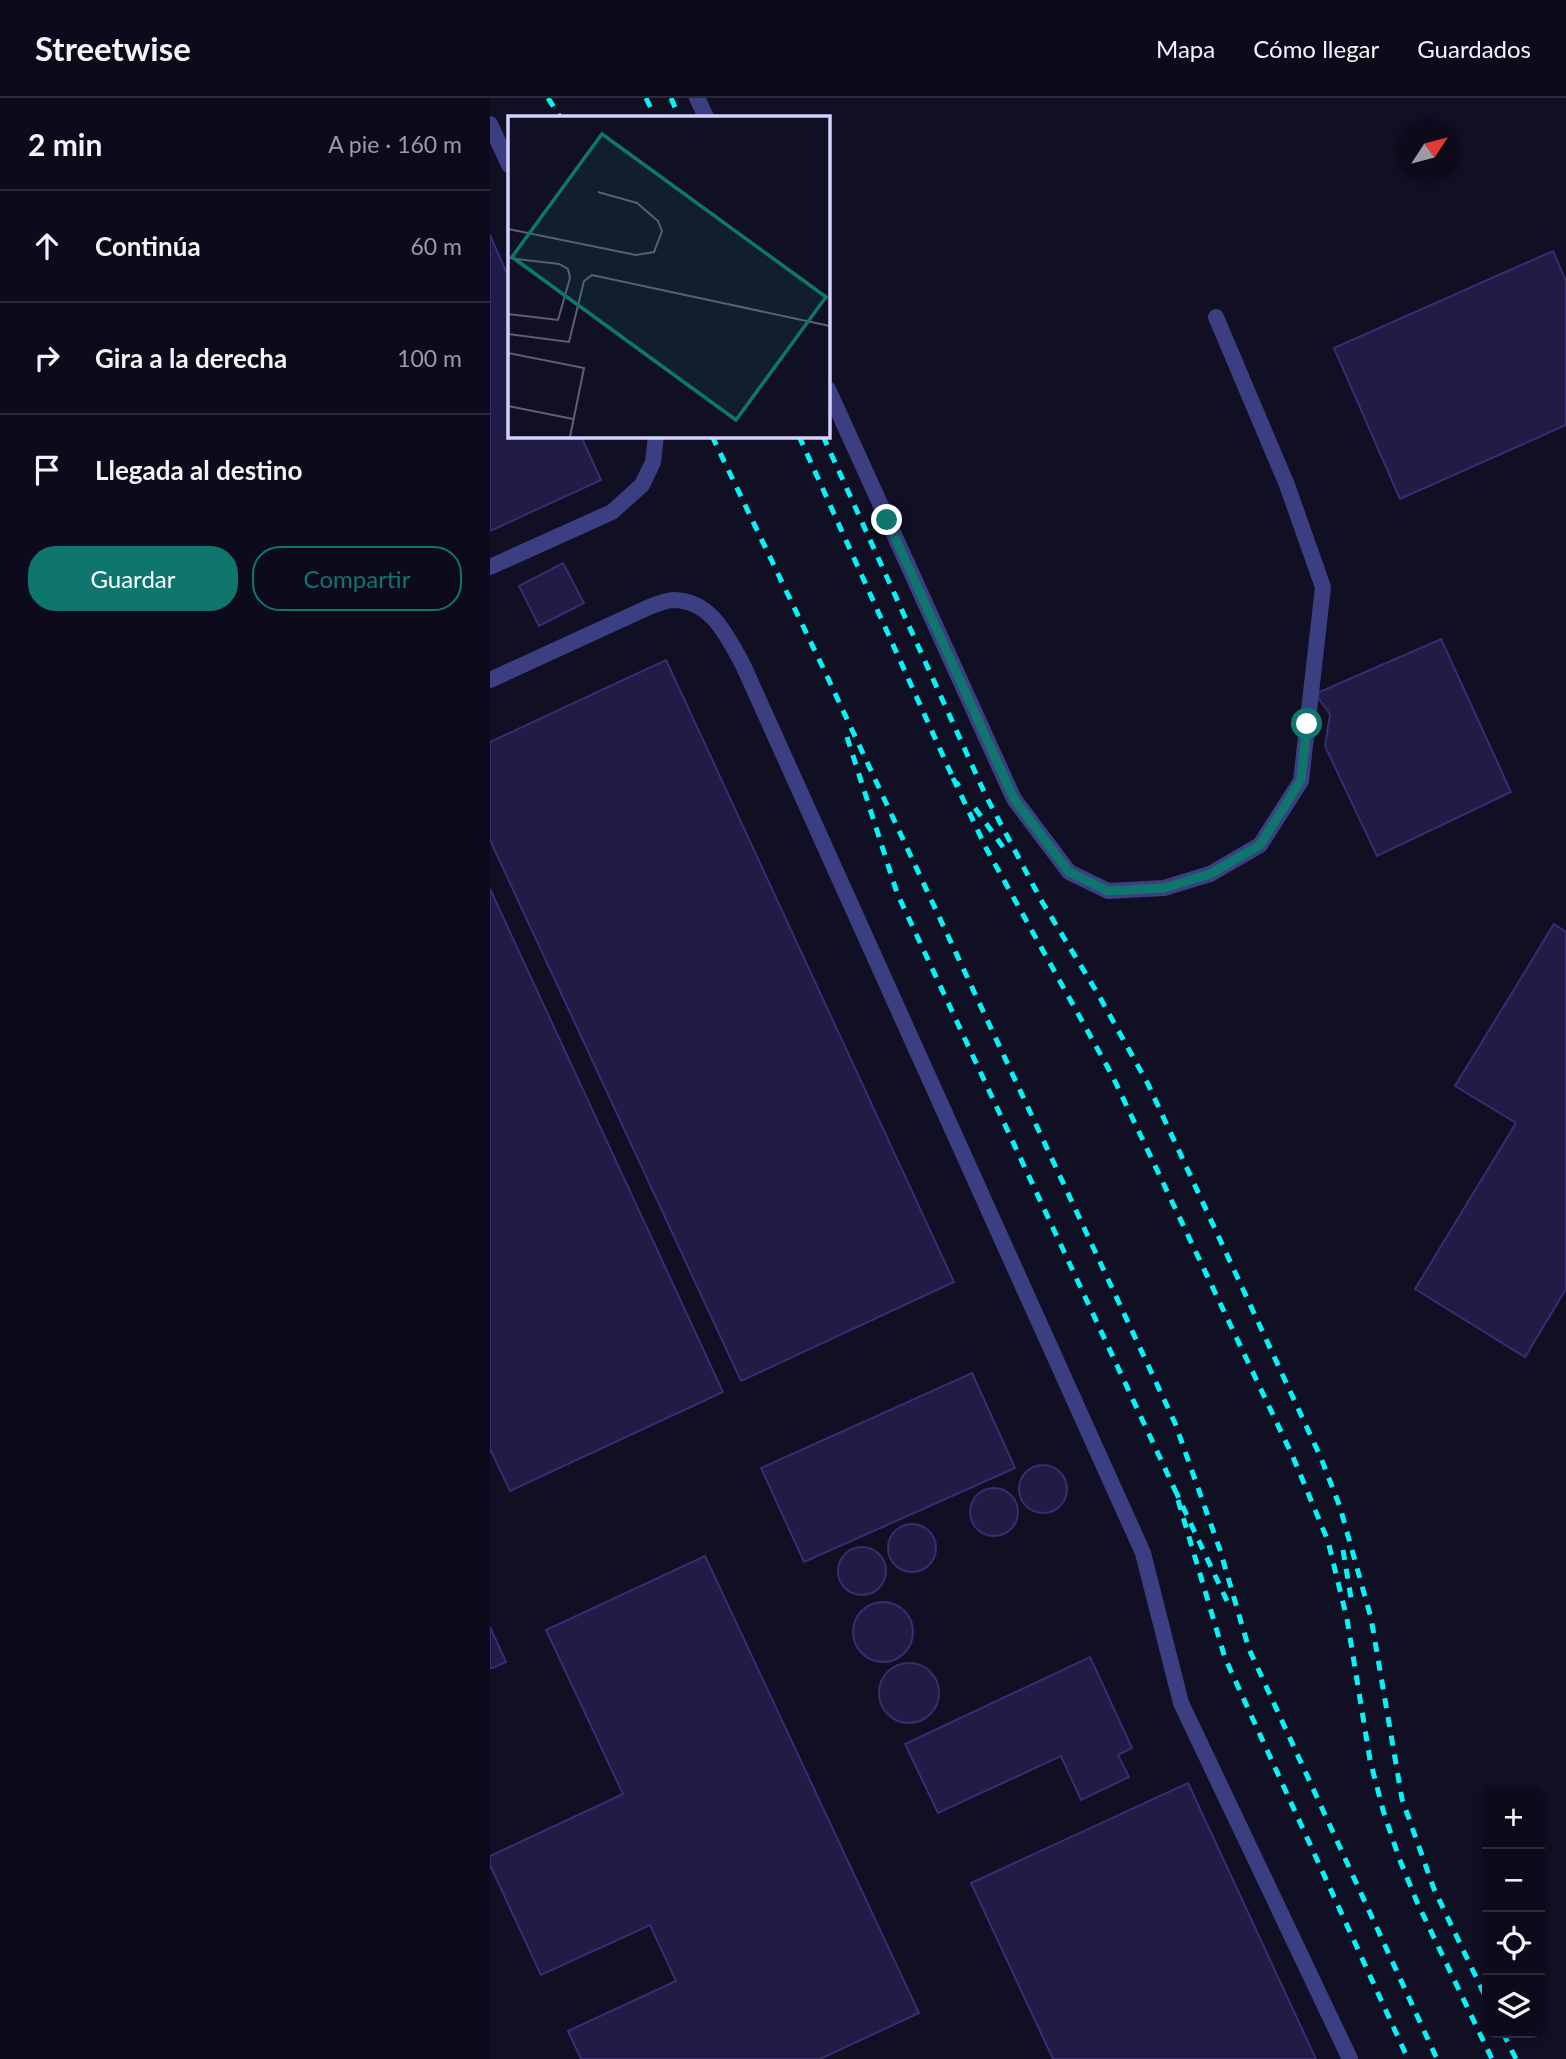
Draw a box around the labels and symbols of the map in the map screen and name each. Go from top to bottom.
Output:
inset map [508,116,830,438]
north arrow [1398,119,1461,182]
route end [871,504,902,535]
route start [1291,708,1322,739]

